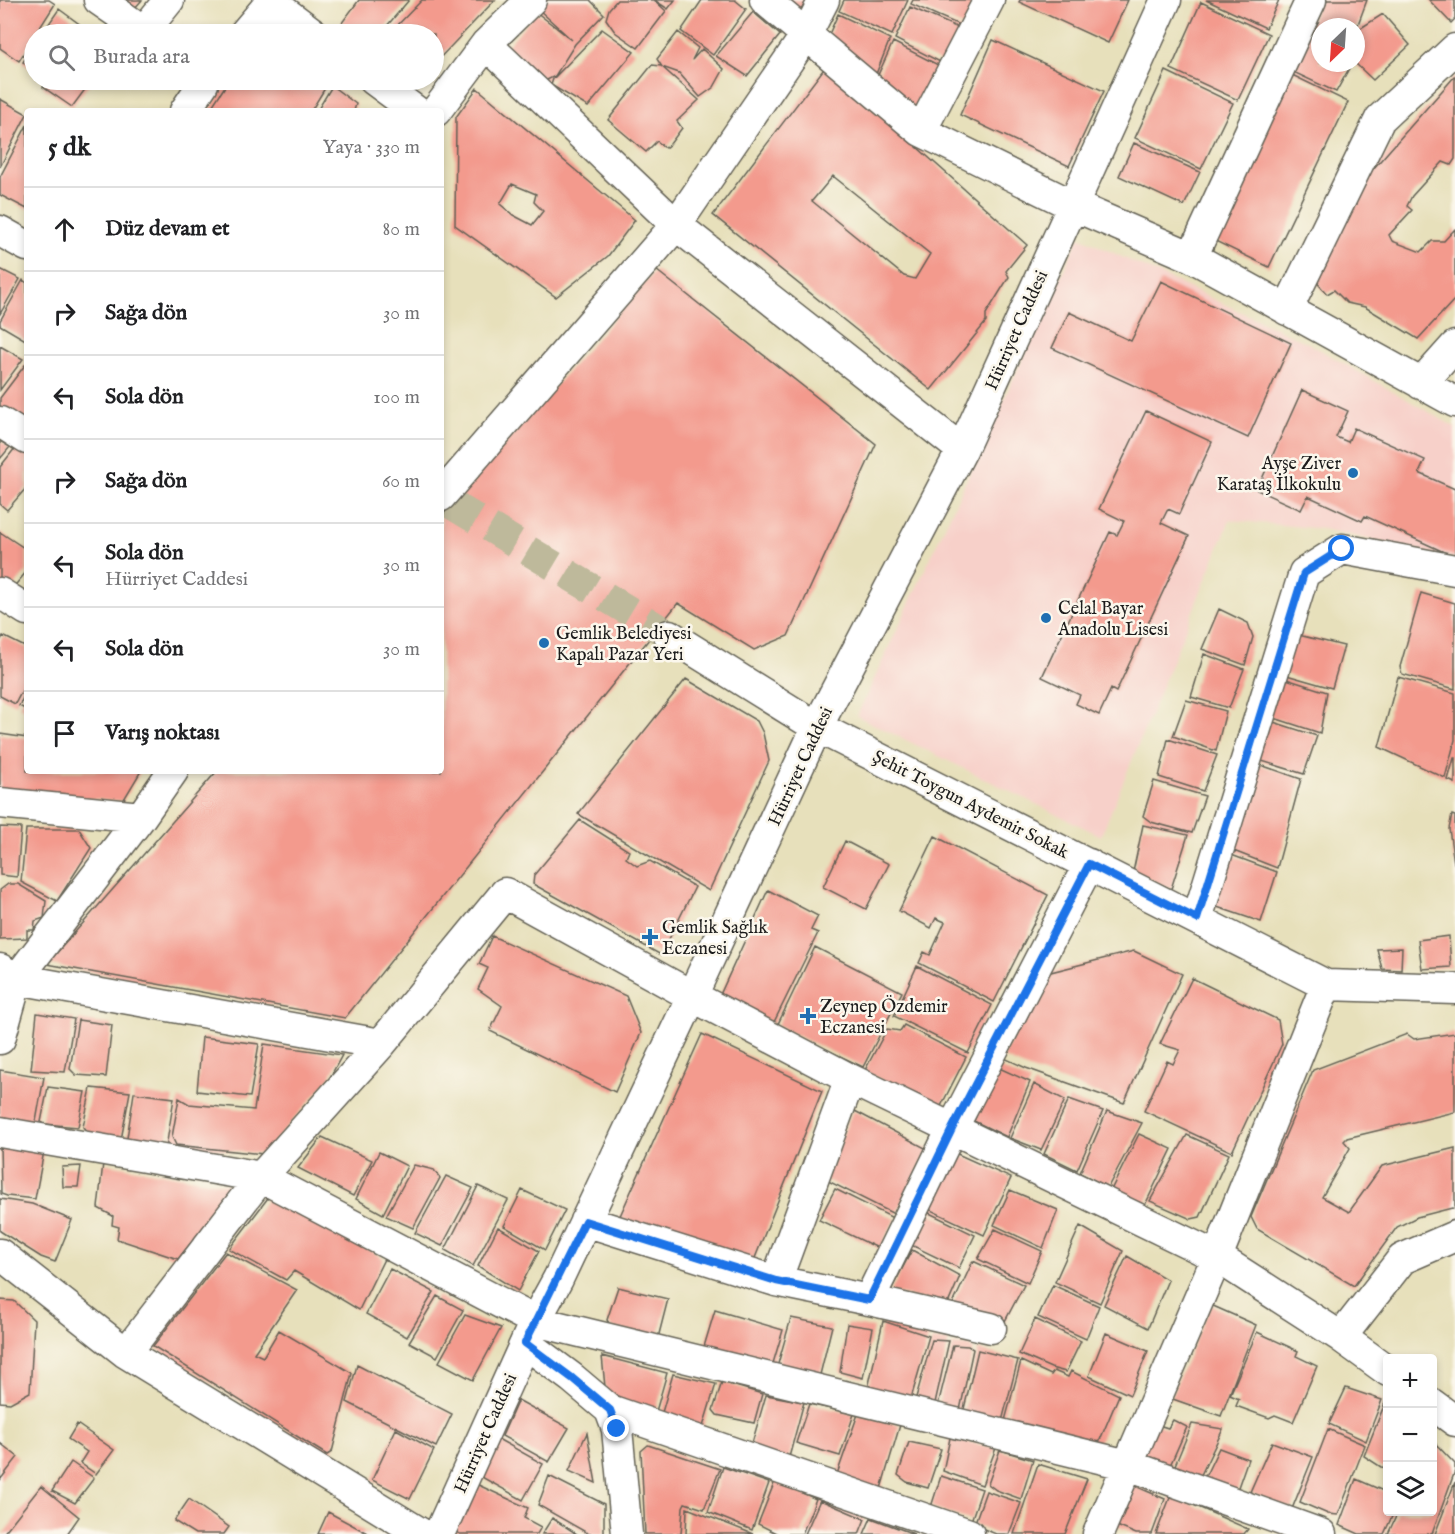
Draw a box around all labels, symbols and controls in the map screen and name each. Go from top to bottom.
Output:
north arrow [1311,18,1365,72]
search box [24,24,444,90]
icon: search [45,41,78,74]
text: Burada ara [93,43,190,71]
text: 5 dk [48,131,91,164]
text: Yaya · 330 m [322,135,420,160]
icon: ahead [48,213,81,246]
text: Düz devam et [105,215,230,243]
text: 80 m [383,217,420,242]
street label: Hürriyet Caddesi [981,267,1054,394]
icon: right [48,297,81,330]
text: Sağa dön [105,299,187,327]
text: 30 m [383,301,420,326]
icon: left [48,381,81,414]
text: Sola dön [105,383,184,411]
text: 100 m [373,385,420,410]
place label: Ayşe Ziver Karataş İlkokulu [1217,453,1341,497]
icon: right [48,465,81,498]
marker: Ayşe Ziver Karataş İlkokulu [1346,466,1360,480]
text: Sağa dön [105,467,187,495]
text: 60 m [382,469,420,494]
route start [1328,535,1354,561]
text: Sola dön [105,539,184,567]
icon: left [48,549,81,582]
text: 30 m [383,553,420,578]
text: Hürriyet Caddesi [105,567,248,592]
place label: Celal Bayar Anadolu Lisesi [1057,598,1168,642]
marker: Celal Bayar Anadolu Lisesi [1039,611,1053,625]
place label: Gemlik Belediyesi Kapalı Pazar Yeri [556,623,692,667]
icon: left [48,633,81,666]
text: Sola dön [105,635,184,663]
marker: Gemlik Belediyesi Kapalı Pazar Yeri [537,636,551,650]
text: 30 m [383,637,420,662]
street label: Hürriyet Caddesi [764,703,839,830]
icon: arrive [48,717,81,750]
text: Varış noktası [105,719,220,747]
street label: Şehit Toygun Aydemir Sokak [868,746,1073,865]
place label: Gemlik Sağlık Eczanesi [662,917,768,961]
marker: Gemlik Sağlık Eczanesi [643,930,657,944]
place label: Zeynep Özdemir Eczanesi [820,995,948,1040]
marker: Zeynep Özdemir Eczanesi [801,1009,815,1023]
map controls [1383,1354,1437,1516]
button: + [1383,1354,1437,1408]
street label: Hürriyet Caddesi [450,1370,523,1497]
button: − [1383,1408,1437,1462]
route end [603,1415,629,1441]
button: layers [1383,1462,1437,1516]

